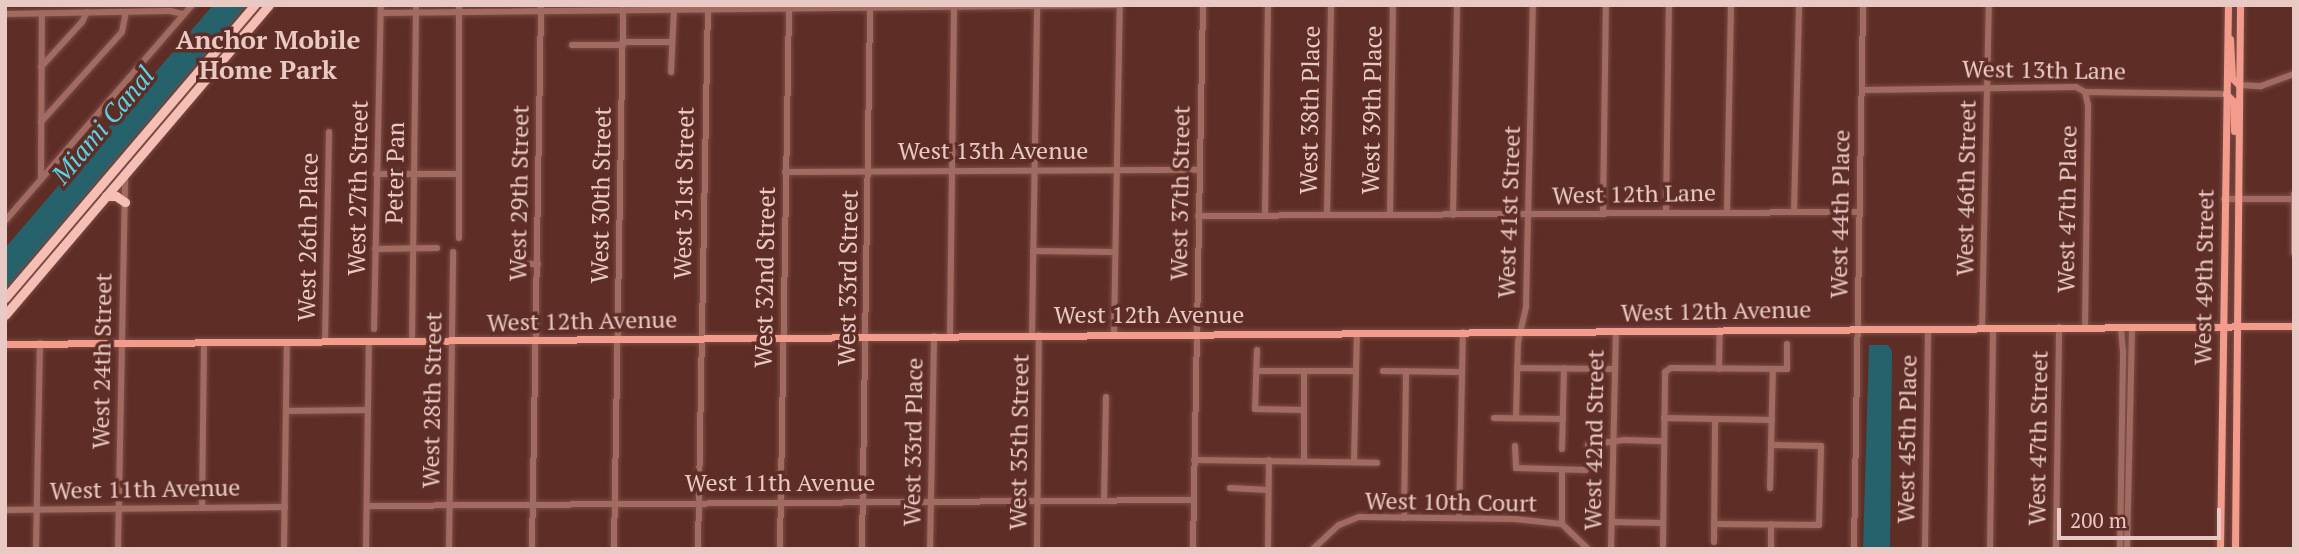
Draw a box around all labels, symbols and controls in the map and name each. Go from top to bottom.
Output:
district label: Anchor Mobile Home Park [176,24,360,86]
street label: West 38th Place [1294,25,1326,195]
street label: West 39th Place [1356,25,1388,195]
street label: West 13th Lane [1962,54,2126,86]
water label: Miami Canal [45,60,161,190]
street label: West 27th Street [342,100,374,276]
street label: West 46th Street [1950,100,1982,276]
street label: West 29th Street [503,105,535,281]
street label: West 37th Street [1164,105,1196,281]
street label: West 31st Street [668,106,700,280]
street label: West 30th Street [585,107,617,283]
street label: Peter Pan [380,122,410,224]
street label: West 41st Street [1492,125,1526,299]
street label: West 47th Place [2051,125,2083,293]
street label: West 44th Place [1824,129,1856,299]
street label: West 13th Avenue [897,137,1089,165]
street label: West 26th Place [292,152,324,322]
street label: West 12th Lane [1552,178,1716,210]
street label: West 32nd Street [749,186,781,368]
street label: West 49th Street [2188,189,2220,365]
street label: West 33rd Street [832,190,864,366]
street label: West 24th Street [86,273,118,449]
street label: West 12th Avenue [1620,295,1812,327]
street label: West 12th Avenue [1053,301,1245,329]
street label: West 12th Avenue [486,305,678,337]
street label: West 28th Street [416,312,448,488]
street label: West 42nd Street [1578,349,1610,531]
street label: West 47th Street [2022,350,2054,526]
street label: West 35th Street [1003,354,1035,530]
street label: West 45th Place [1891,354,1923,524]
street label: West 33rd Place [897,358,929,526]
street label: West 11th Avenue [684,469,876,497]
street label: West 11th Avenue [49,473,241,505]
street label: West 10th Court [1365,486,1537,518]
scale bar [2061,494,2226,538]
text: 200 m [2070,506,2127,534]

